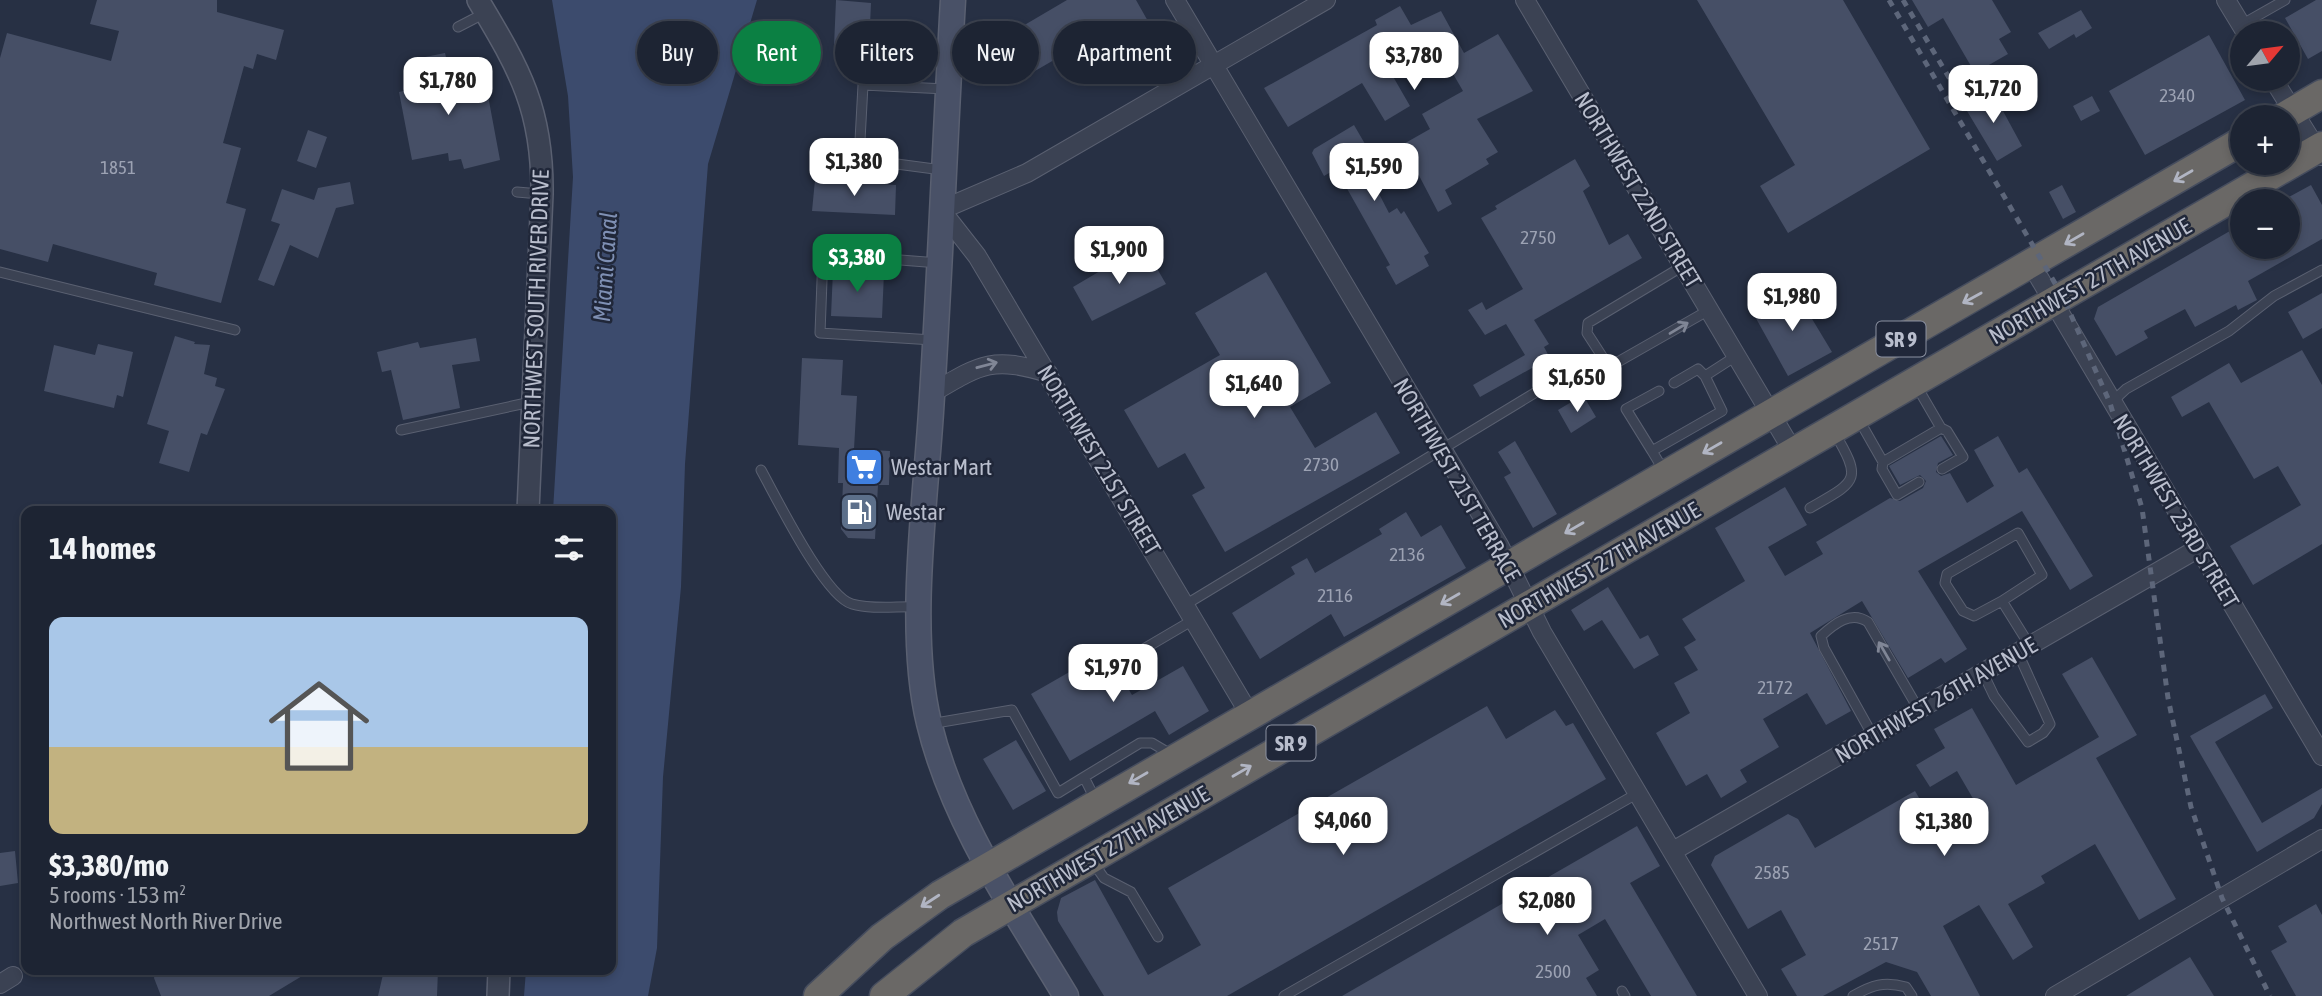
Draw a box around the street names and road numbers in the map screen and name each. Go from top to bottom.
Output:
street label: NORTHWEST 22ND STREET [1569,88,1707,292]
street label: NORTHWEST SOUTH RIVER DRIVE [518,169,554,449]
street label: NORTHWEST 27TH AVENUE [1985,213,2196,349]
road number: SR 9 [1876,322,1926,356]
street label: NORTHWEST 21ST STREET [1032,360,1166,560]
street label: NORTHWEST 21ST TERRACE [1388,374,1526,586]
street label: NORTHWEST 23RD STREET [2108,409,2244,613]
street label: NORTHWEST 27TH AVENUE [1494,497,1705,633]
street label: NORTHWEST 26TH AVENUE [1831,632,2042,768]
road number: SR 9 [1266,726,1316,760]
street label: NORTHWEST 27TH AVENUE [1003,781,1214,917]

